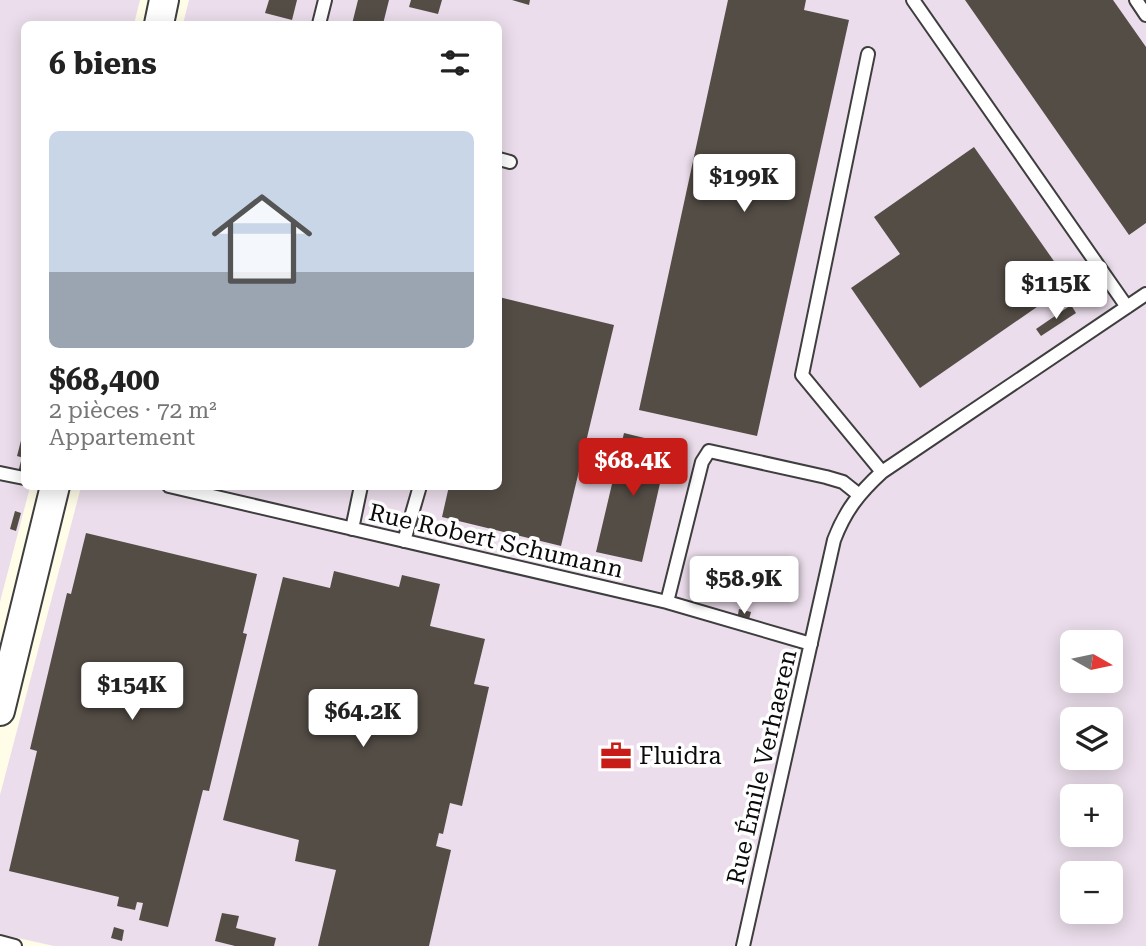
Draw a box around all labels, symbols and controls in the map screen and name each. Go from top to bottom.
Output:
icon: filters [436,44,474,82]
text: 6 biens [49,46,157,81]
pin: $199K [695,154,793,214]
text: $199K [709,163,779,190]
icon: home [199,176,325,302]
pin: $115K [1007,262,1105,321]
text: $115K [1021,270,1091,297]
text: $68,400 [49,362,160,397]
text: 2 pièces · 72 m² [49,397,217,424]
text: Appartement [49,424,195,451]
pin: $68.4K [576,438,690,498]
text: $68.4K [595,447,671,474]
street label: Rue Robert Schumann [366,498,626,584]
pin: $58.9K [687,556,801,616]
text: $58.9K [706,565,782,592]
north arrow [1060,630,1124,693]
map controls [1060,630,1123,924]
street label: Rue Émile Verhaeren [720,647,803,887]
pin: $154K [83,662,181,722]
text: $154K [97,671,167,698]
pin: $64.2K [306,690,420,749]
text: $64.2K [325,698,401,725]
button: layers [1060,707,1123,770]
office icon: Fluidra [599,739,633,773]
place label: Fluidra [639,742,721,770]
button: + [1060,784,1123,847]
button: − [1060,861,1123,924]

